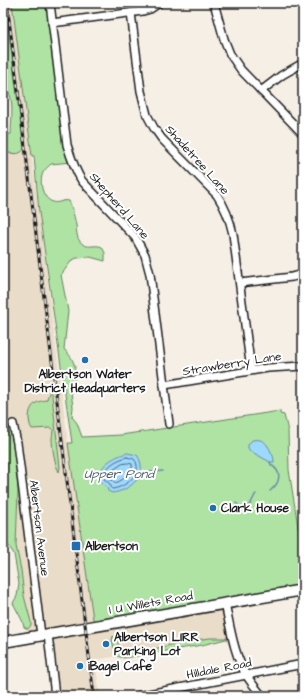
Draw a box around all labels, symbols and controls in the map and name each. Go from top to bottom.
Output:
street label: Shadetree Lane [161,121,233,199]
street label: Shepherd Lane [85,169,153,244]
street label: Strawberry Lane [181,348,283,381]
marker: Albertson Water District Headquarters [80,355,90,365]
place label: Albertson Water District Headquarters [24,366,146,398]
water label: Upper Pond [84,465,156,483]
street label: Albertson Avenue [25,479,53,578]
place label: Clark House [221,500,289,517]
marker: Clark House [208,503,218,513]
place label: Albertson [85,538,138,555]
marker: Albertson [70,540,82,552]
street label: I U Willets Road [108,587,194,619]
place label: Albertson LIRR Parking Lot [114,629,200,662]
marker: Albertson LIRR Parking Lot [101,639,111,649]
street label: Hilldale Road [185,654,253,684]
place label: iBagel Cafe [88,658,153,677]
marker: iBagel Cafe [75,661,85,671]

